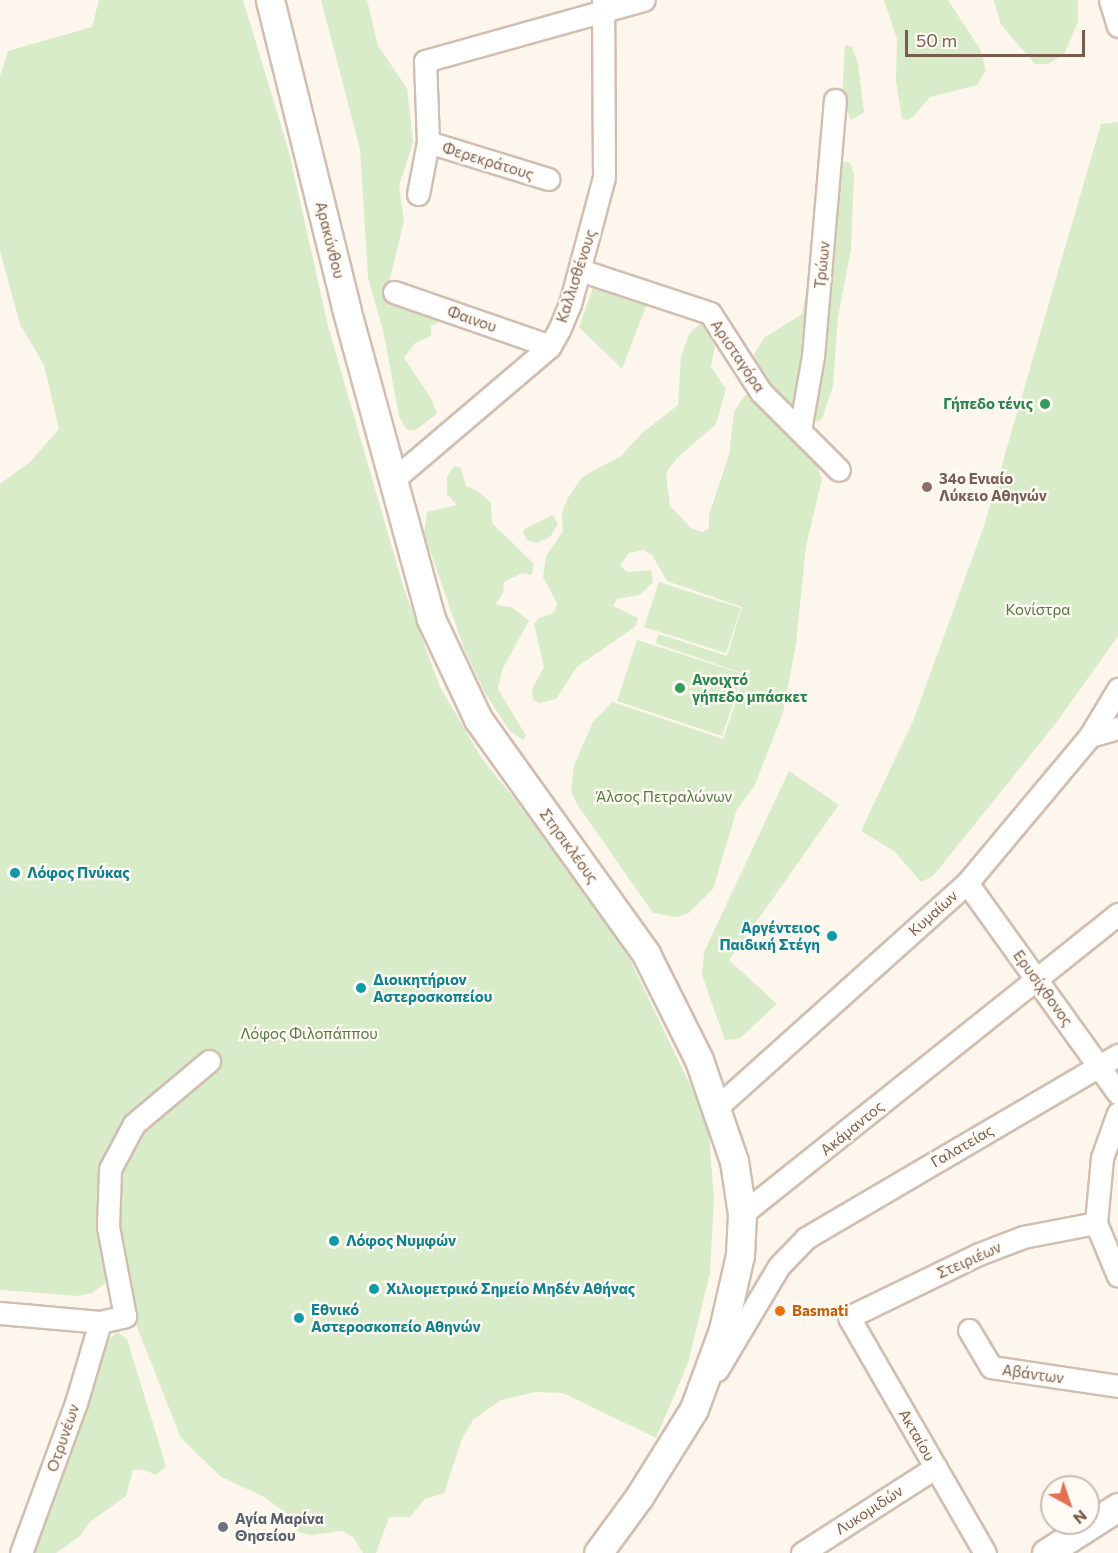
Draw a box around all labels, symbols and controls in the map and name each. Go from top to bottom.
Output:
scale bar [908,18,1088,56]
text: 50 m [916,29,957,51]
street label: Φερεκράτους [440,139,536,183]
street label: Αρακύνθου [312,200,348,280]
street label: Καλλισθένους [552,227,600,325]
street label: Τρώων [811,240,833,290]
street label: Φαινου [445,302,499,336]
street label: Αρισταγόρα [707,316,769,396]
place label: Γήπεδο τένις [943,395,1033,413]
marker: Γήπεδο τένις [1038,397,1052,411]
place label: 34ο Ενιαίο Λύκειο Αθηνών [939,469,1047,504]
marker: 34ο Ενιαίο Λύκειο Αθηνών [920,480,934,494]
park label: Κονίστρα [1005,601,1071,619]
place label: Ανοιχτό γήπεδο μπάσκετ [692,670,808,705]
marker: Ανοιχτό γήπεδο μπάσκετ [673,681,687,695]
park label: Άλσος Πετραλώνων [596,788,732,806]
street label: Στησικλέους [536,805,602,887]
place label: Λόφος Πνύκας [27,864,130,882]
marker: Λόφος Πνύκας [8,866,22,880]
street label: Κυμαίων [905,886,961,940]
place label: Αργέντειος Παιδική Στέγη [719,918,820,953]
marker: Αργέντειος Παιδική Στέγη [825,929,839,943]
street label: Ερυσίχθονος [1009,947,1077,1029]
place label: Διοικητήριον Αστεροσκοπείου [373,970,492,1005]
marker: Διοικητήριον Αστεροσκοπείου [354,981,368,995]
park label: Λόφος Φιλοπάππου [240,1025,378,1043]
street label: Ακάμαντος [817,1097,887,1159]
street label: Γαλατείας [928,1121,996,1171]
place label: Λόφος Νυμφών [346,1232,456,1250]
marker: Λόφος Νυμφών [327,1234,341,1248]
street label: Στειριέων [934,1238,1004,1282]
place label: Χιλιομετρικό Σημείο Μηδέν Αθήνας [386,1280,635,1298]
marker: Χιλιομετρικό Σημείο Μηδέν Αθήνας [367,1282,381,1296]
place label: Εθνικό Αστεροσκοπείο Αθηνών [311,1300,480,1335]
place label: Basmati [792,1302,848,1320]
marker: Basmati [773,1304,787,1318]
marker: Εθνικό Αστεροσκοπείο Αθηνών [292,1311,306,1325]
street label: Αβάντων [1001,1361,1065,1387]
street label: Οτρυνέων [43,1402,83,1474]
street label: Ακταίου [895,1406,939,1464]
north arrow [1040,1475,1100,1535]
street label: Λυκομιδών [832,1482,906,1538]
text: N [1070,1507,1091,1529]
place label: Αγία Μαρίνα Θησείου [235,1509,324,1544]
marker: Αγία Μαρίνα Θησείου [216,1520,230,1534]

